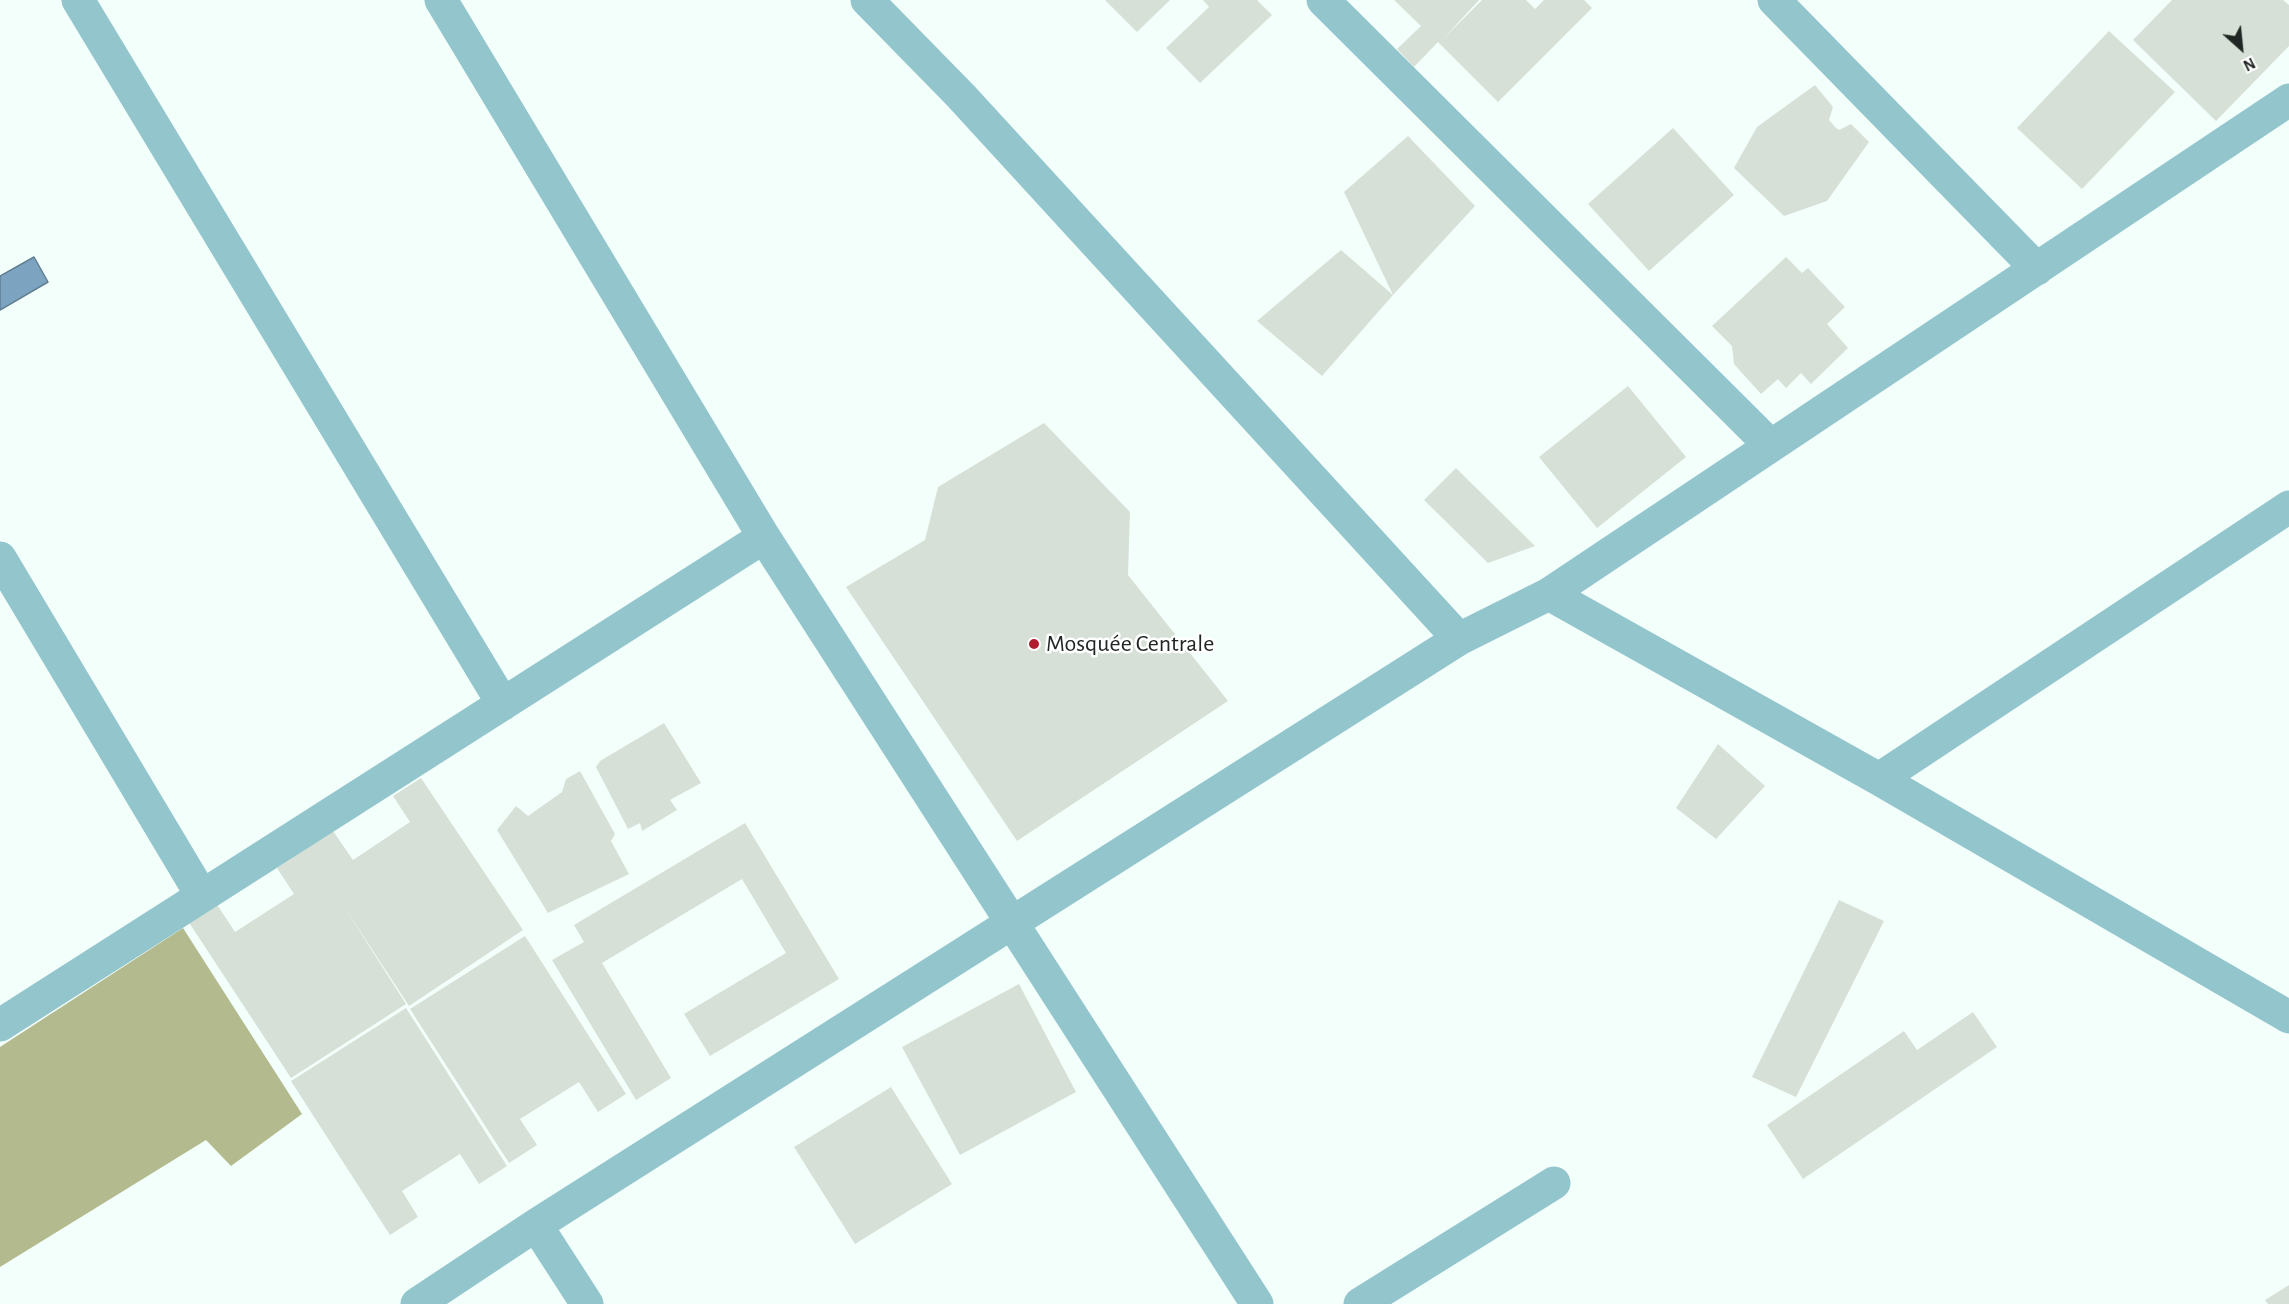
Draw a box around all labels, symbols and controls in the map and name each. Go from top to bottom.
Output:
north arrow [2211,18,2271,78]
text: N [2241,54,2258,74]
place label: Mosquée Centrale [1046,630,1214,658]
marker: Mosquée Centrale [1027,637,1041,651]

